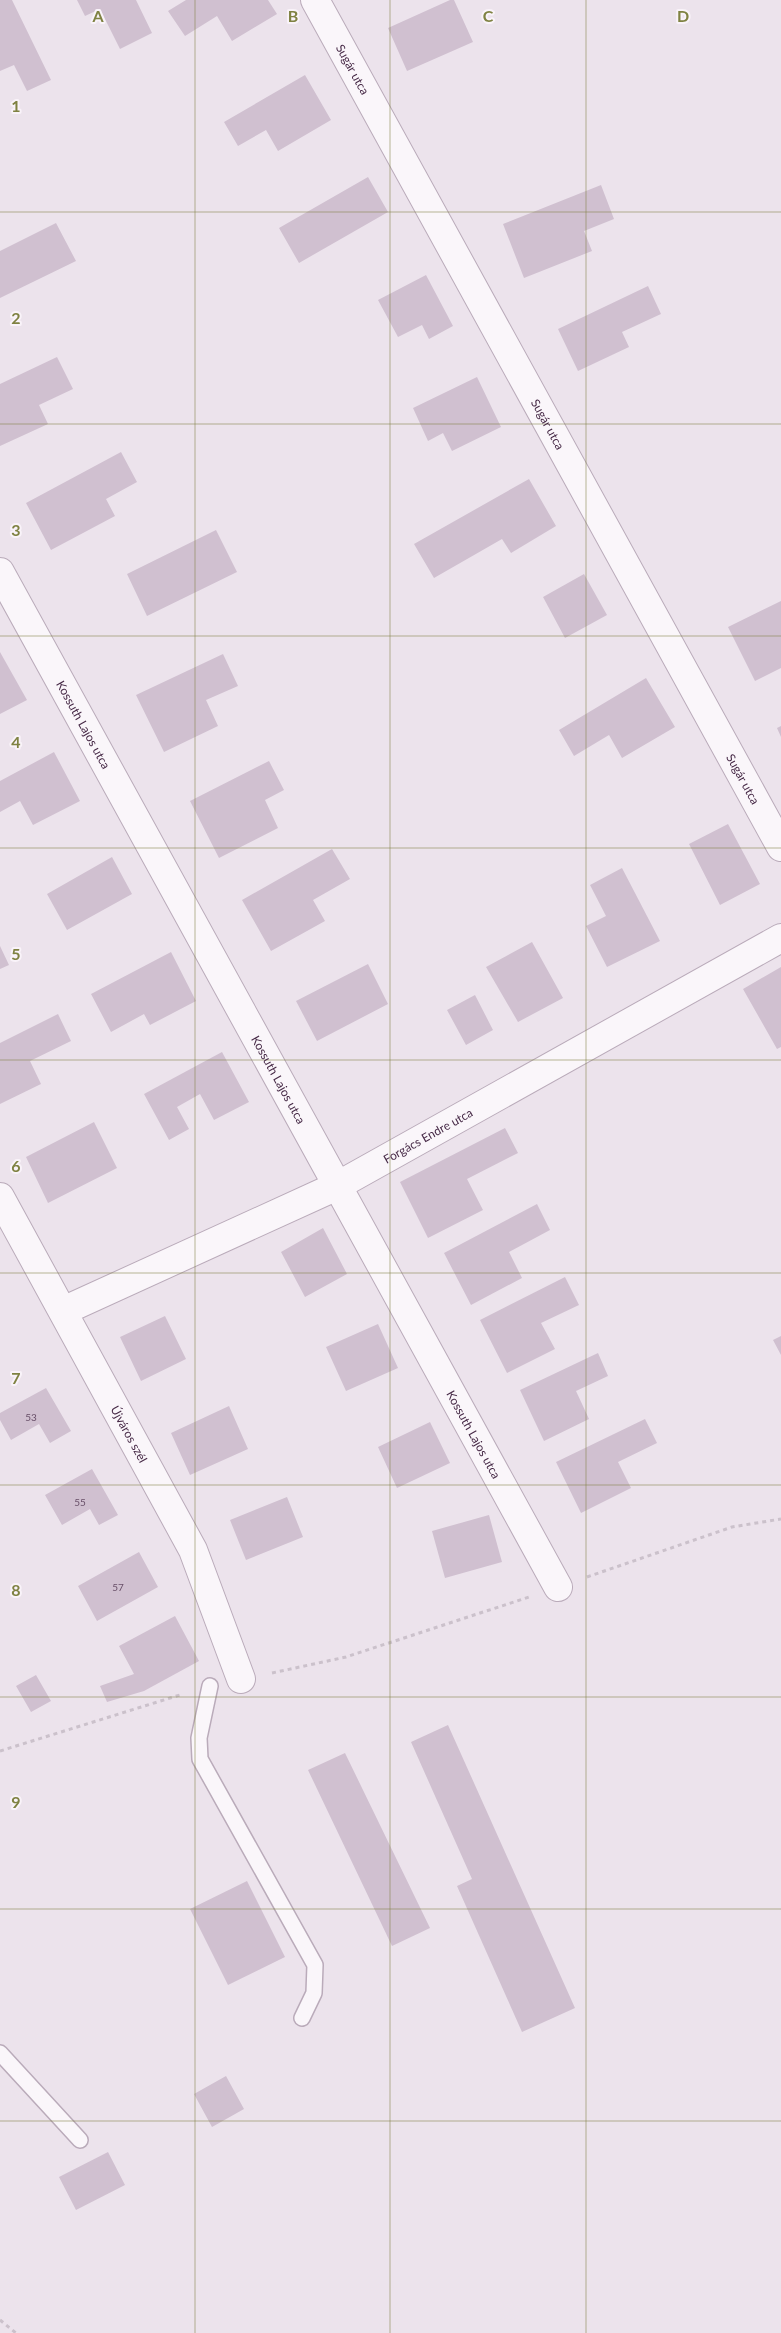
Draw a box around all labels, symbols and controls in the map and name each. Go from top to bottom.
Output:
text: A [91,6,104,25]
text: B [288,6,298,25]
text: C [483,6,494,25]
text: D [677,6,689,25]
street label: Sugár utca [333,41,373,97]
text: 1 [11,96,21,115]
text: 2 [11,308,21,327]
street label: Sugár utca [528,396,568,452]
text: 3 [11,520,21,539]
street label: Kossuth Lajos utca [54,678,114,771]
text: 4 [11,732,21,751]
street label: Sugár utca [724,751,763,807]
text: 5 [11,944,21,963]
street label: Kossuth Lajos utca [249,1033,309,1126]
street label: Forgács Endre utca [380,1104,475,1166]
text: 6 [11,1156,21,1175]
text: 7 [11,1368,21,1387]
street label: Kossuth Lajos utca [444,1388,504,1481]
street label: Újváros szél [108,1403,151,1465]
house number: 53 [25,1411,37,1423]
house number: 55 [74,1496,86,1508]
text: 8 [11,1580,21,1599]
house number: 57 [112,1581,124,1593]
text: 9 [11,1792,21,1811]

